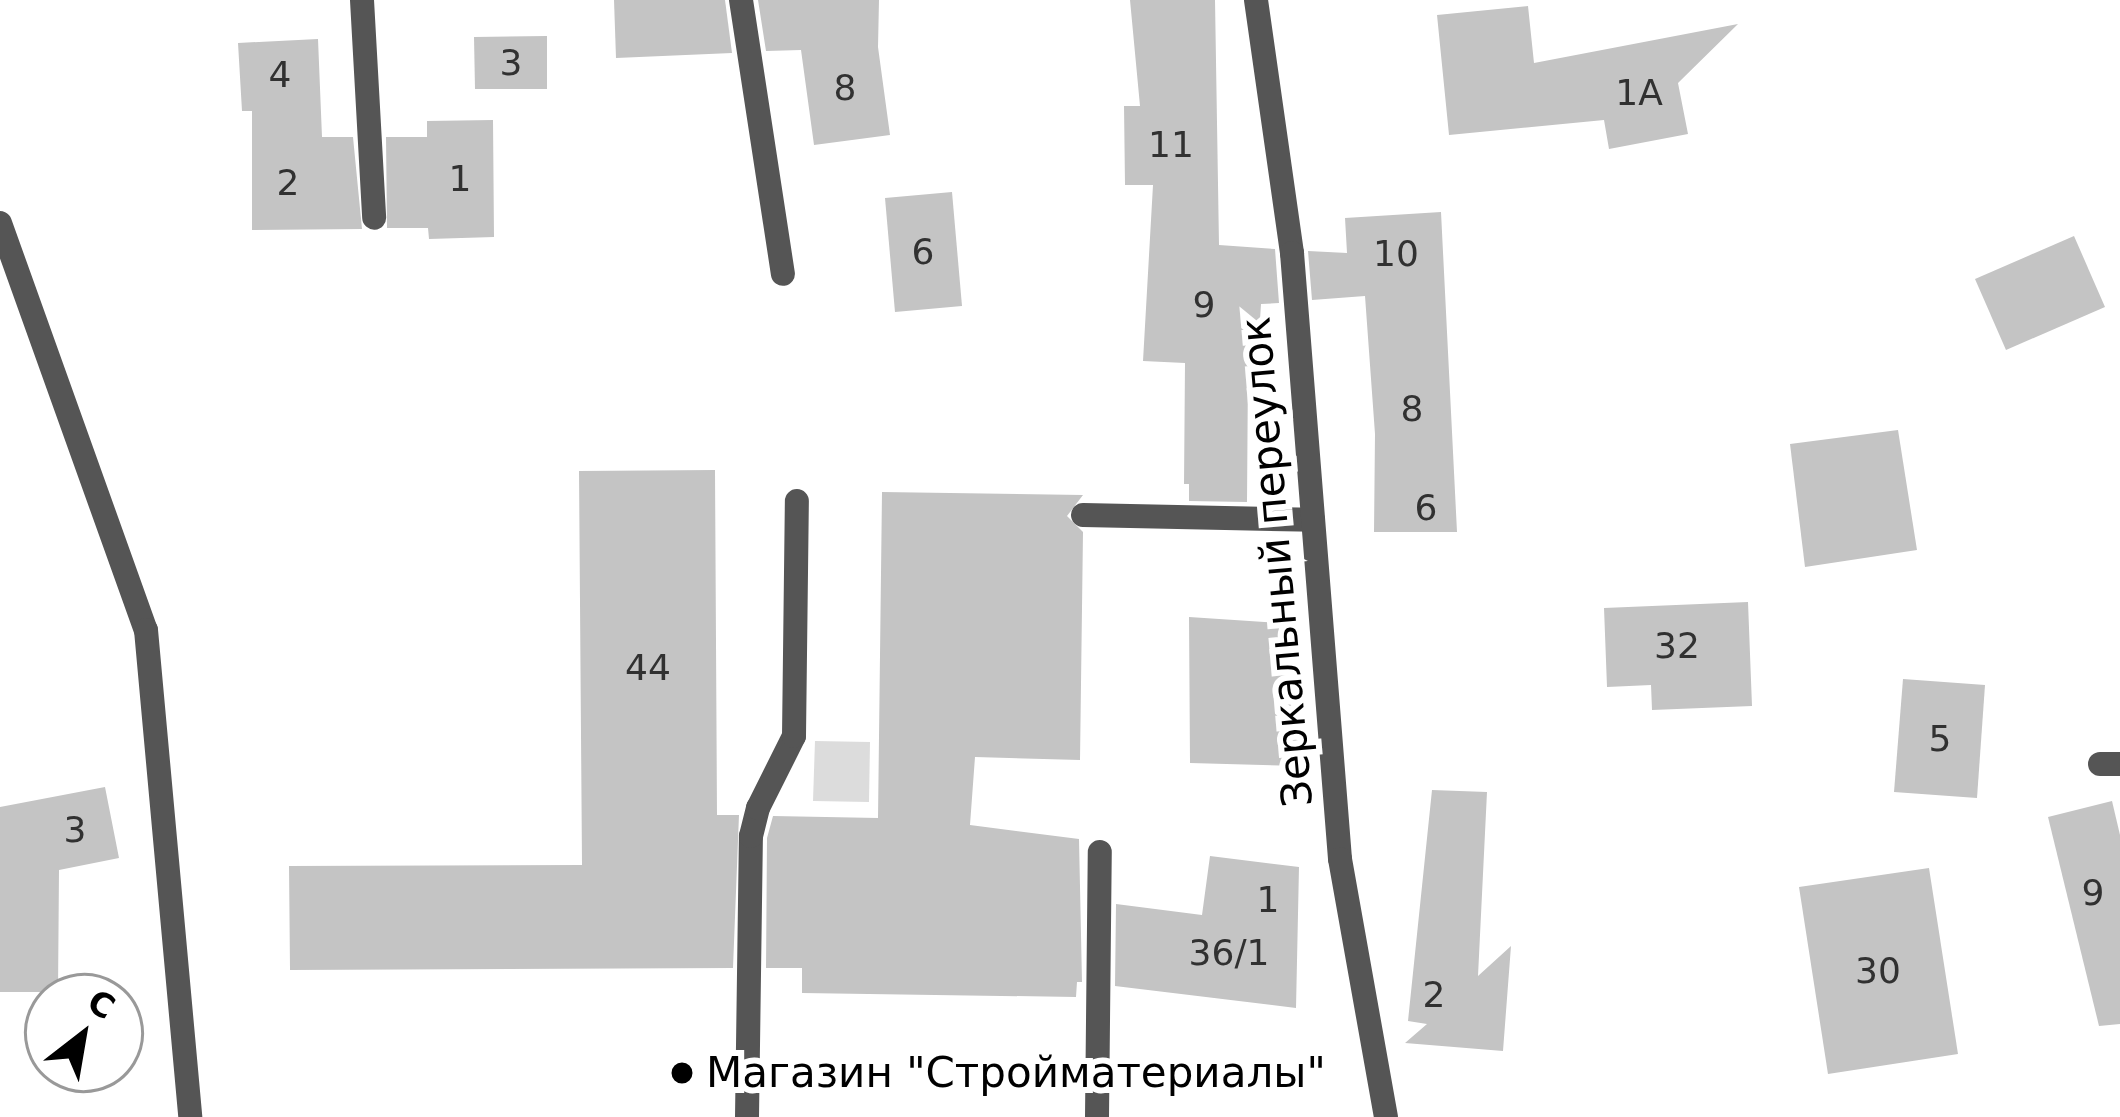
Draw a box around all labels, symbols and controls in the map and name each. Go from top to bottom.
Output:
house number: 3 [500,41,522,85]
house number: 4 [269,53,291,97]
house number: 8 [834,66,856,110]
house number: 1А [1615,71,1663,115]
house number: 11 [1148,123,1194,167]
house number: 1 [449,157,471,201]
house number: 2 [277,161,299,205]
house number: 6 [912,230,934,274]
house number: 10 [1373,232,1419,276]
house number: 9 [1193,283,1215,327]
street label: Зеркальный переулок [1230,315,1324,809]
house number: 8 [1401,387,1423,431]
house number: 6 [1415,486,1437,530]
house number: 32 [1654,624,1700,668]
house number: 44 [625,646,671,690]
house number: 5 [1929,717,1951,761]
house number: 3 [64,808,86,852]
house number: 9 [2082,871,2104,915]
house number: 1 [1257,878,1279,922]
house number: 36/1 [1189,931,1269,975]
house number: 30 [1855,949,1901,993]
north arrow [24,973,144,1093]
house number: 2 [1423,973,1445,1017]
text: С [81,981,122,1027]
place label: Магазин "Стройматериалы" [706,1048,1326,1098]
marker: Магазин "Стройматериалы" [669,1060,695,1086]

